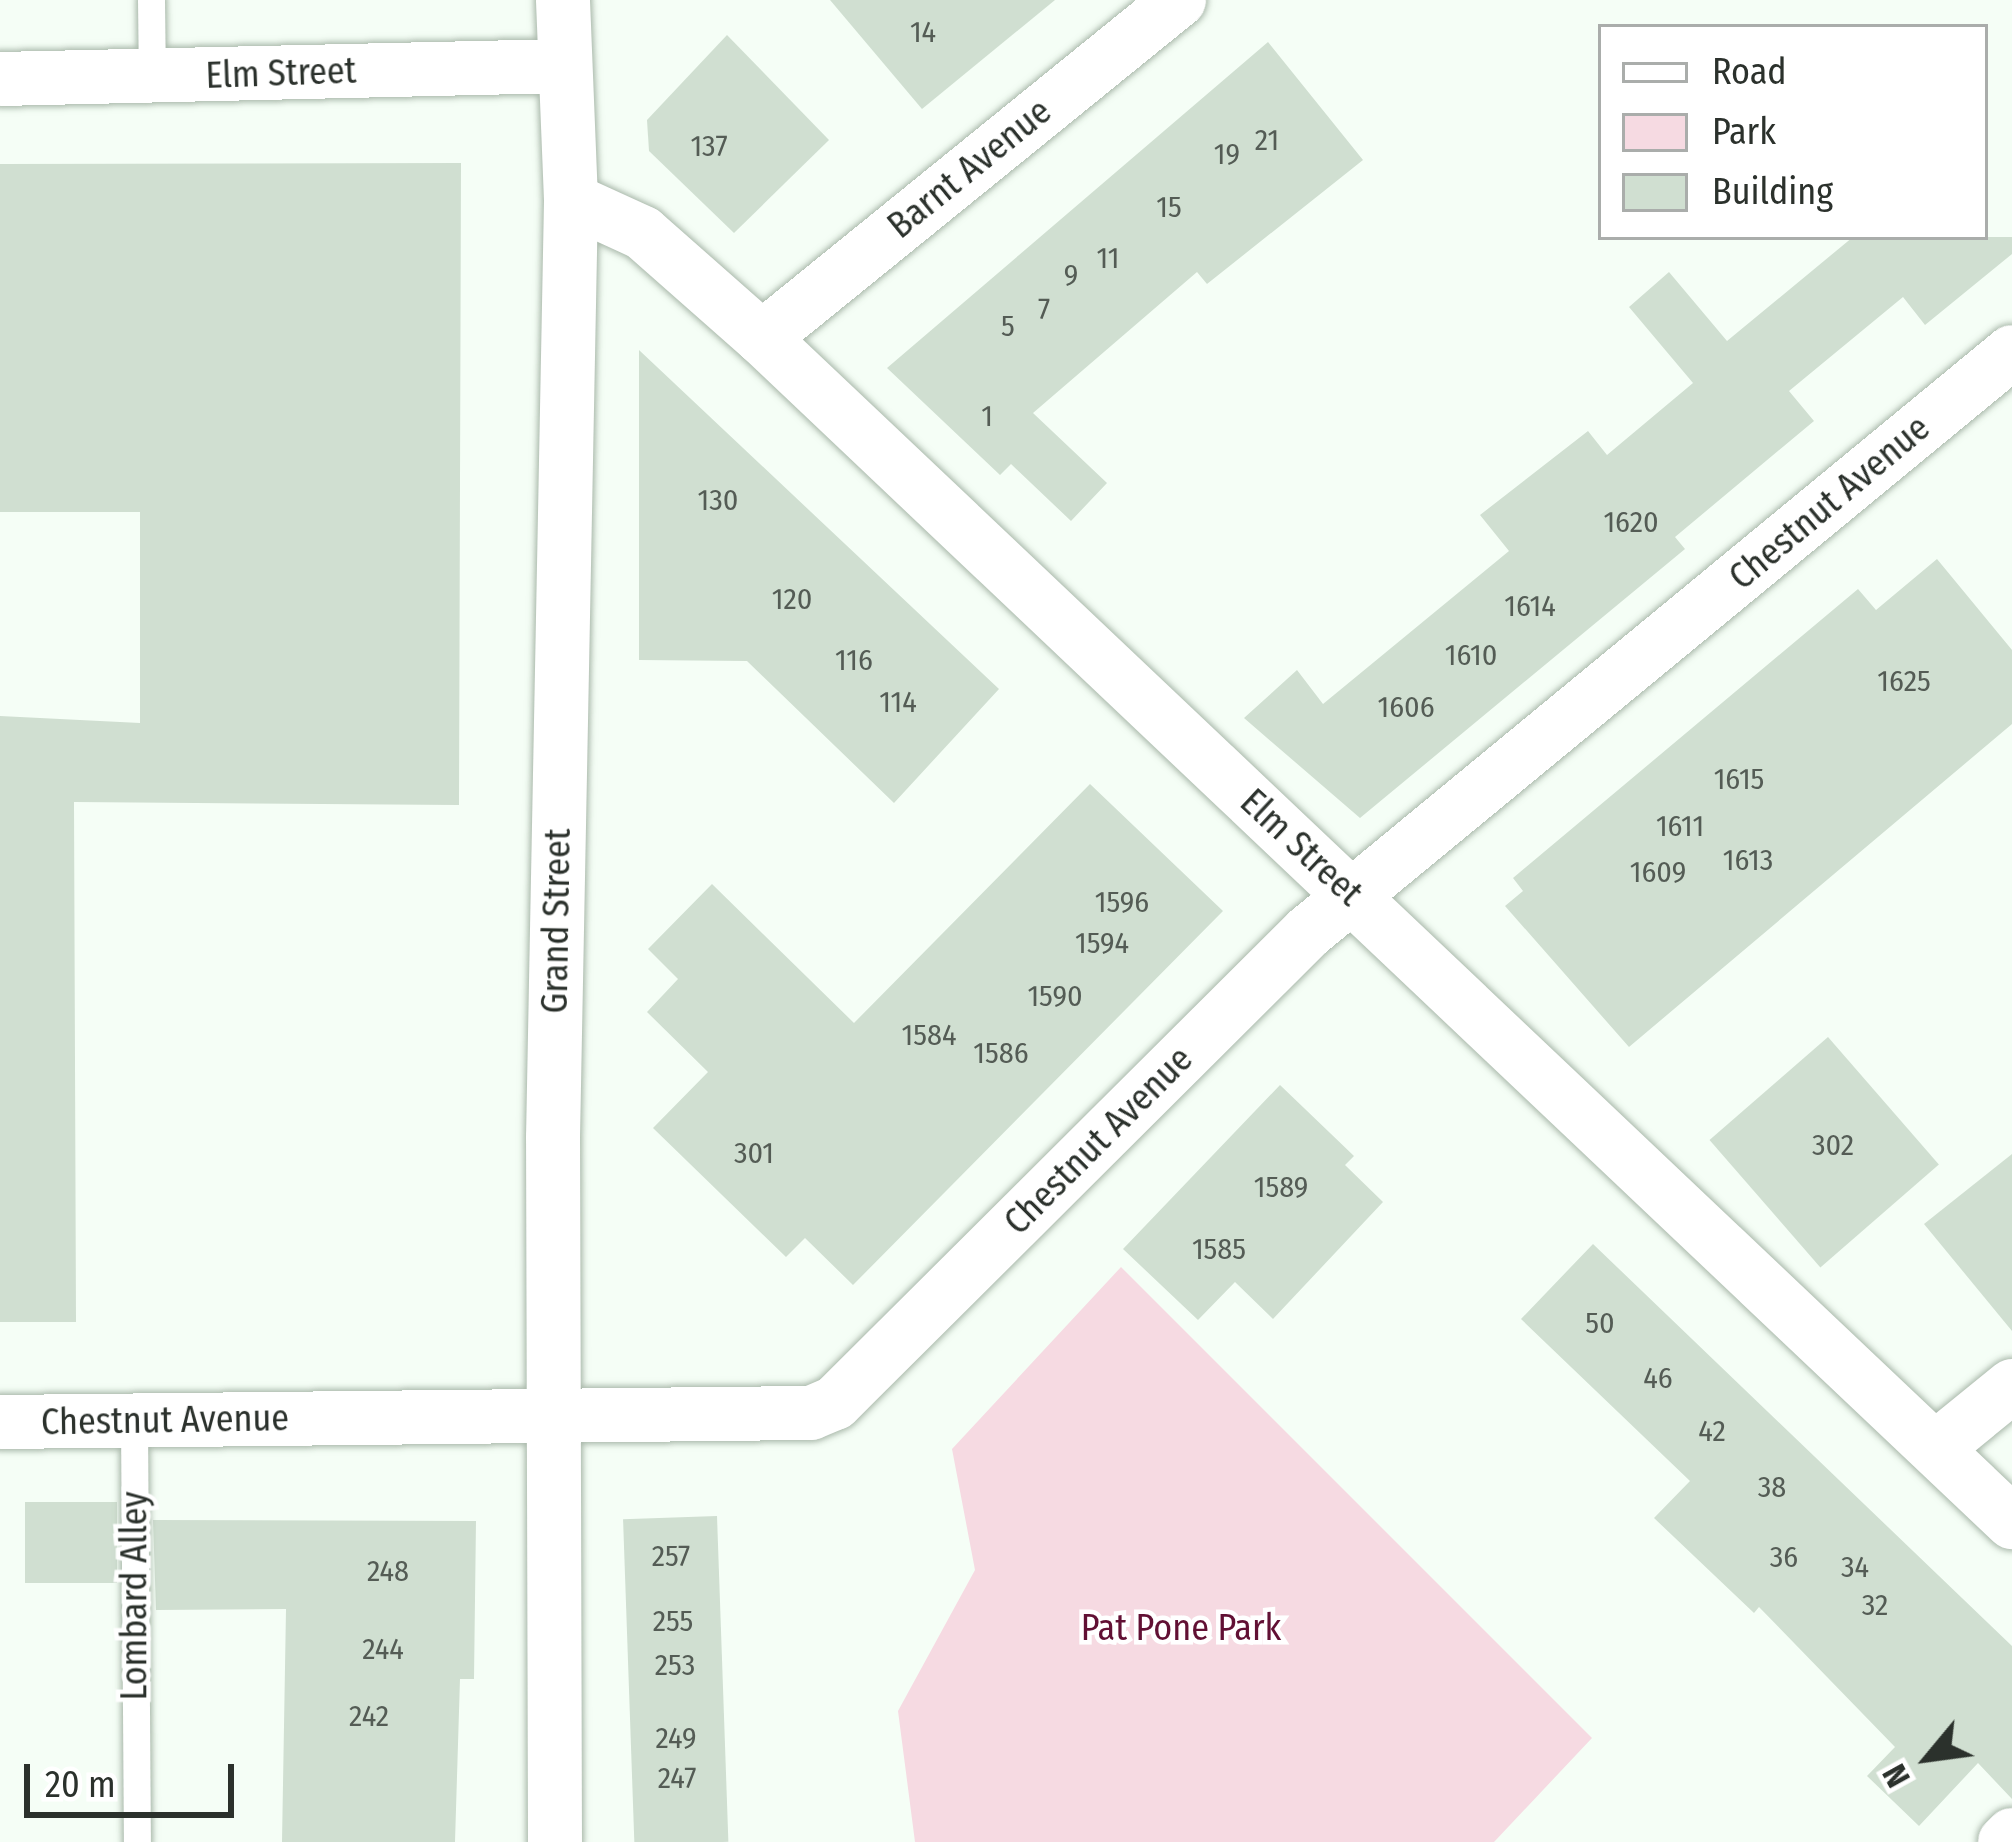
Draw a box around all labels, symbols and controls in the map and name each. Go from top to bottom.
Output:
house number: 14 [910,14,936,50]
legend [1598,24,1988,240]
street label: Elm Street [205,50,357,98]
text: Road [1712,50,1787,94]
street label: Barnt Avenue [880,90,1060,248]
text: Park [1712,110,1776,154]
house number: 21 [1255,122,1279,158]
house number: 137 [690,128,728,164]
house number: 19 [1214,136,1240,172]
text: Building [1712,170,1833,214]
house number: 15 [1156,189,1182,225]
house number: 11 [1097,240,1119,276]
house number: 9 [1064,257,1078,293]
house number: 7 [1038,291,1050,327]
house number: 5 [1001,308,1015,344]
house number: 1 [981,398,993,434]
street label: Chestnut Avenue [1721,407,1939,599]
house number: 130 [698,482,738,518]
house number: 1620 [1603,504,1659,540]
house number: 120 [772,581,812,617]
house number: 1614 [1504,588,1556,624]
house number: 1610 [1445,637,1497,673]
house number: 116 [835,642,873,678]
house number: 1625 [1877,663,1931,699]
house number: 114 [879,684,917,720]
house number: 1606 [1377,689,1435,725]
house number: 1615 [1714,761,1764,797]
street label: Elm Street [1231,781,1371,915]
house number: 1611 [1656,808,1704,844]
street label: Grand Street [534,828,580,1014]
house number: 1613 [1723,842,1773,878]
house number: 1609 [1630,854,1686,890]
house number: 1596 [1095,884,1149,920]
house number: 1594 [1075,925,1129,961]
house number: 1590 [1027,978,1083,1014]
house number: 1584 [902,1017,956,1053]
house number: 1586 [973,1035,1029,1071]
street label: Chestnut Avenue [996,1038,1202,1244]
house number: 302 [1812,1127,1854,1163]
house number: 301 [734,1135,774,1171]
house number: 1589 [1254,1169,1308,1205]
house number: 1585 [1192,1231,1246,1267]
house number: 50 [1585,1305,1615,1341]
house number: 46 [1643,1360,1673,1396]
street label: Chestnut Avenue [41,1397,289,1445]
house number: 42 [1698,1413,1726,1449]
house number: 38 [1758,1469,1786,1505]
street label: Lombard Alley [113,1491,157,1701]
house number: 257 [652,1538,690,1574]
house number: 36 [1770,1539,1798,1575]
house number: 34 [1841,1549,1869,1585]
house number: 248 [367,1553,409,1589]
house number: 32 [1862,1587,1888,1623]
house number: 255 [653,1603,693,1639]
park label: Pat Pone Park [1081,1607,1281,1651]
house number: 244 [362,1631,404,1667]
house number: 253 [655,1647,695,1683]
house number: 242 [349,1698,389,1734]
north arrow [1868,1698,1988,1818]
house number: 249 [655,1720,697,1756]
scale bar [30,1740,240,1814]
text: N [1874,1757,1919,1794]
house number: 247 [658,1760,696,1796]
text: 20 m [45,1763,116,1807]

